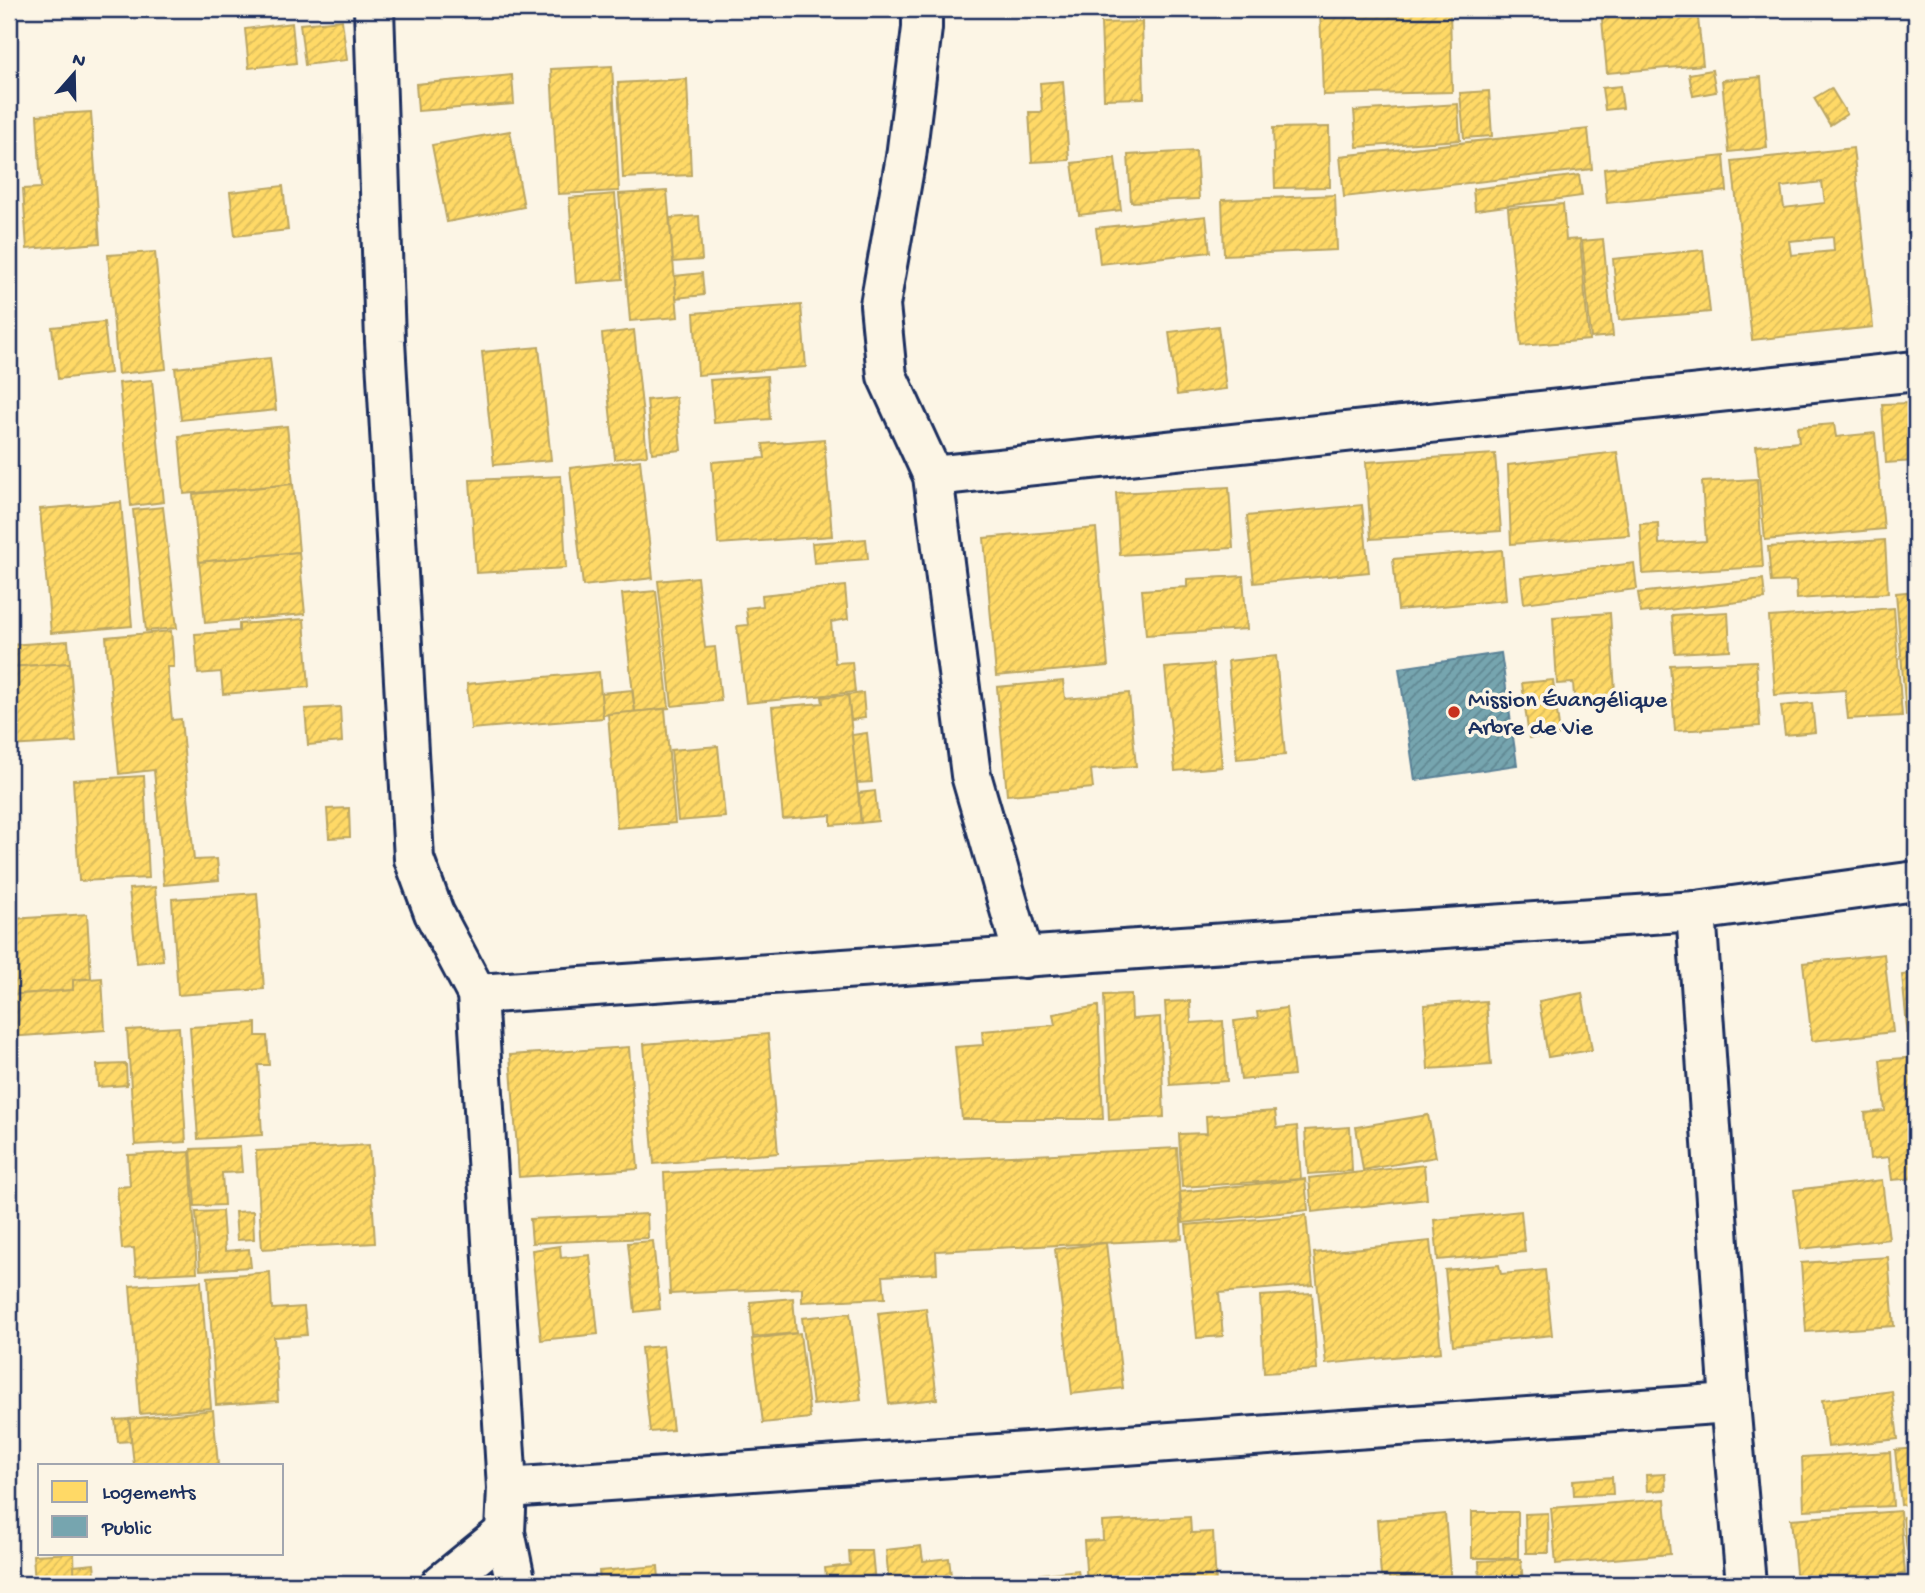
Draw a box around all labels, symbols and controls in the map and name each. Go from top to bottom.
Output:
north arrow [38,38,108,108]
text: N [69,48,88,74]
place label: Mission Évangélique Arbre de Vie [1468,687,1668,744]
marker: Mission Évangélique Arbre de Vie [1446,704,1462,720]
legend [38,1464,284,1554]
text: Logements [102,1482,197,1507]
text: Public [101,1518,152,1543]

